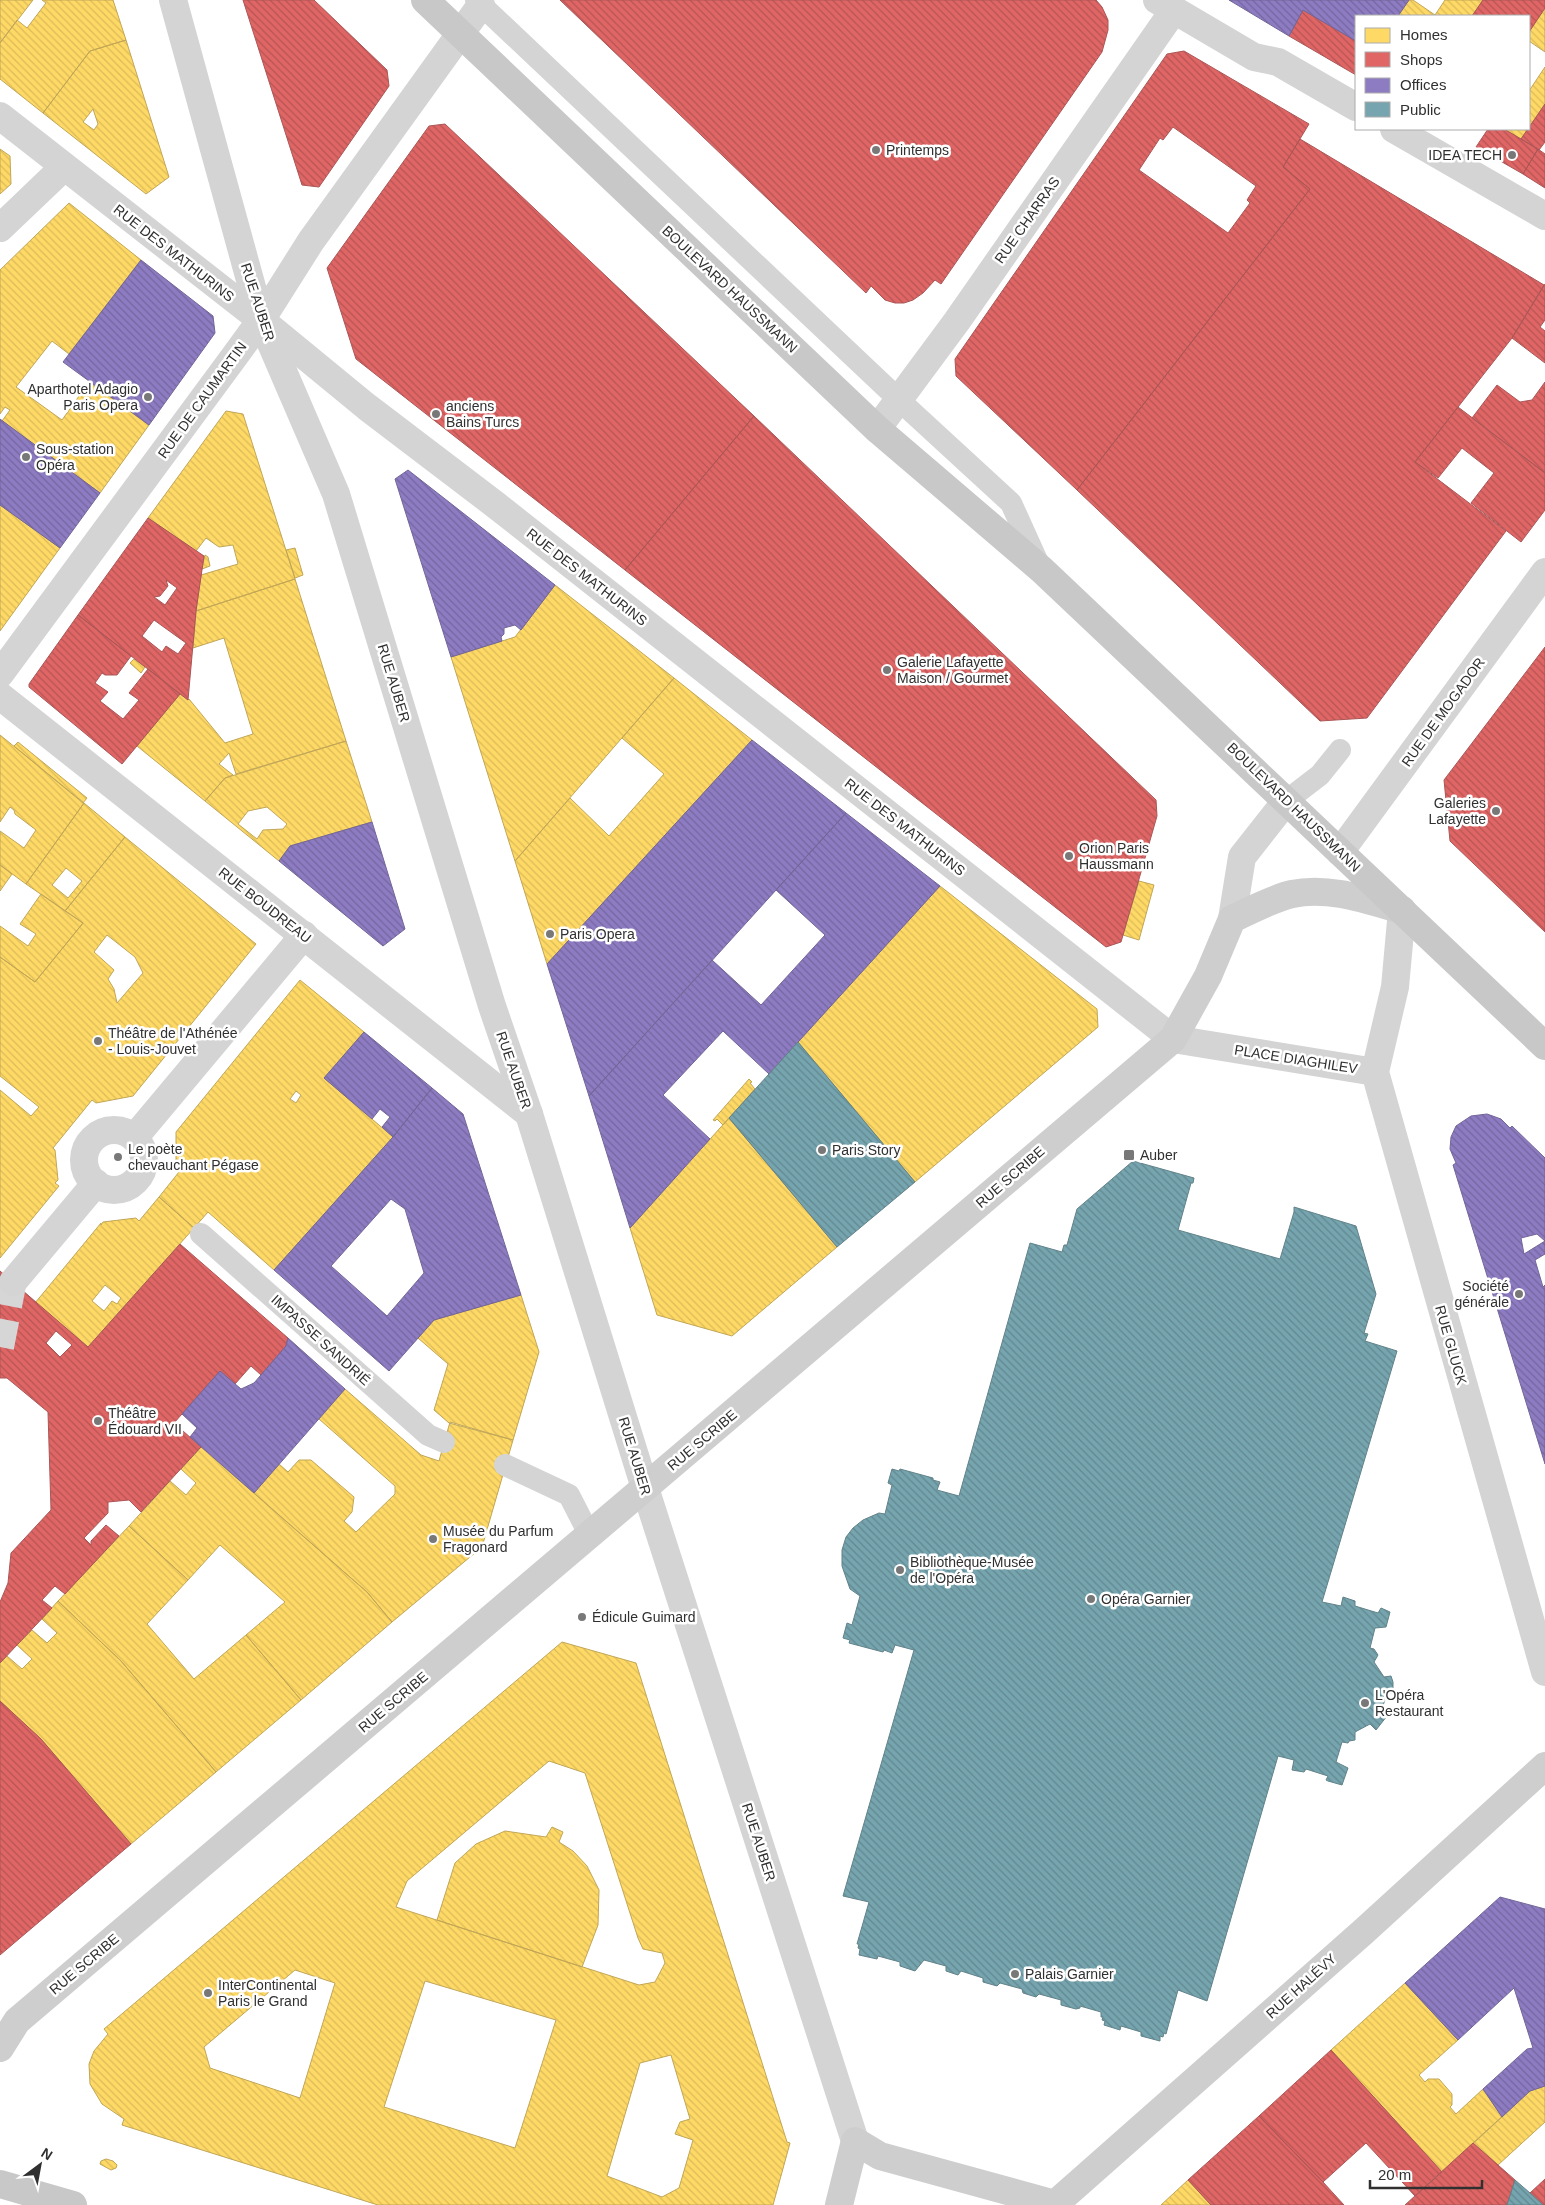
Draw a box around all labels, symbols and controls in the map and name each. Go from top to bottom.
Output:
legend [1355,15,1530,130]
text: Homes [1400,26,1448,43]
text: Shops [1400,51,1443,68]
text: Offices [1400,76,1446,93]
text: Public [1400,101,1441,118]
place label: Printemps [886,142,949,158]
marker: Printemps [870,144,882,156]
place label: IDEA TECH [1428,147,1502,163]
marker: IDEA TECH [1506,149,1518,161]
street label: RUE CHARRAS [991,174,1063,266]
street label: RUE DES MATHURINS [111,201,237,305]
street label: BOULEVARD HAUSSMANN [659,222,801,356]
street label: RUE AUBER [238,261,278,343]
street label: RUE DE CAUMARTIN [154,339,250,461]
place label: Aparthotel Adagio Paris Opera [27,381,138,413]
marker: Aparthotel Adagio Paris Opera [142,391,154,403]
place label: anciens Bains Turcs [446,398,519,430]
marker: anciens Bains Turcs [430,408,442,420]
place label: Sous-station Opéra [36,441,114,473]
marker: Sous-station Opéra [20,451,32,463]
street label: RUE DES MATHURINS [524,525,650,629]
street label: RUE AUBER [375,642,413,724]
place label: Galerie Lafayette Maison / Gourmet [897,654,1008,686]
street label: RUE DE MOGADOR [1398,654,1488,770]
marker: Galerie Lafayette Maison / Gourmet [881,664,893,676]
street label: BOULEVARD HAUSSMANN [1224,739,1364,875]
street label: RUE DES MATHURINS [842,775,968,879]
place label: Galeries Lafayette [1428,795,1486,827]
marker: Galeries Lafayette [1490,805,1502,817]
place label: Orion Paris Haussmann [1079,840,1154,872]
marker: Orion Paris Haussmann [1063,850,1075,862]
street label: RUE BOUDREAU [216,864,314,946]
place label: Paris Opera [560,926,635,942]
marker: Paris Opera [544,928,556,940]
place label: Théâtre de l'Athénée - Louis-Jouvet [108,1025,238,1057]
street label: RUE AUBER [493,1029,535,1111]
marker: Théâtre de l'Athénée - Louis-Jouvet [92,1035,104,1047]
street label: PLACE DIAGHILEV [1233,1041,1359,1077]
place label: Le poète chevauchant Pégase [128,1141,259,1173]
place label: Paris Story [832,1142,900,1158]
street label: RUE SCRIBE [972,1143,1048,1211]
marker: Paris Story [816,1144,828,1156]
place label: Auber [1140,1147,1178,1163]
marker: Auber [1122,1148,1136,1162]
marker: Le poète chevauchant Pégase [112,1151,124,1163]
place label: Société générale [1455,1278,1509,1310]
marker: Société générale [1513,1288,1525,1300]
street label: IMPASSE SANDRIÉ [268,1291,374,1389]
street label: RUE GLUCK [1432,1304,1470,1387]
place label: Théâtre Édouard VII [108,1405,182,1437]
street label: RUE SCRIBE [664,1406,740,1474]
marker: Théâtre Édouard VII [92,1415,104,1427]
street label: RUE AUBER [616,1415,654,1497]
place label: Musée du Parfum Fragonard [443,1523,554,1555]
marker: Musée du Parfum Fragonard [427,1533,439,1545]
place label: Bibliothèque-Musée de l'Opéra [910,1554,1034,1586]
marker: Bibliothèque-Musée de l'Opéra [894,1564,906,1576]
place label: Opéra Garnier [1101,1591,1191,1607]
marker: Opéra Garnier [1085,1593,1097,1605]
place label: Édicule Guimard [592,1609,696,1625]
marker: Édicule Guimard [576,1611,588,1623]
street label: RUE SCRIBE [355,1668,431,1736]
place label: L'Opéra Restaurant [1375,1687,1444,1719]
marker: L'Opéra Restaurant [1359,1697,1371,1709]
street label: RUE AUBER [739,1801,779,1883]
street label: RUE SCRIBE [46,1930,122,1998]
street label: RUE HALÉVY [1263,1950,1340,2022]
place label: Palais Garnier [1025,1966,1114,1982]
marker: Palais Garnier [1009,1968,1021,1980]
place label: InterContinental Paris le Grand [218,1977,317,2009]
marker: InterContinental Paris le Grand [202,1987,214,1999]
north arrow [15,2140,65,2190]
text: N [38,2145,55,2163]
scale bar [1370,2158,1482,2190]
text: 20 m [1378,2166,1411,2183]

